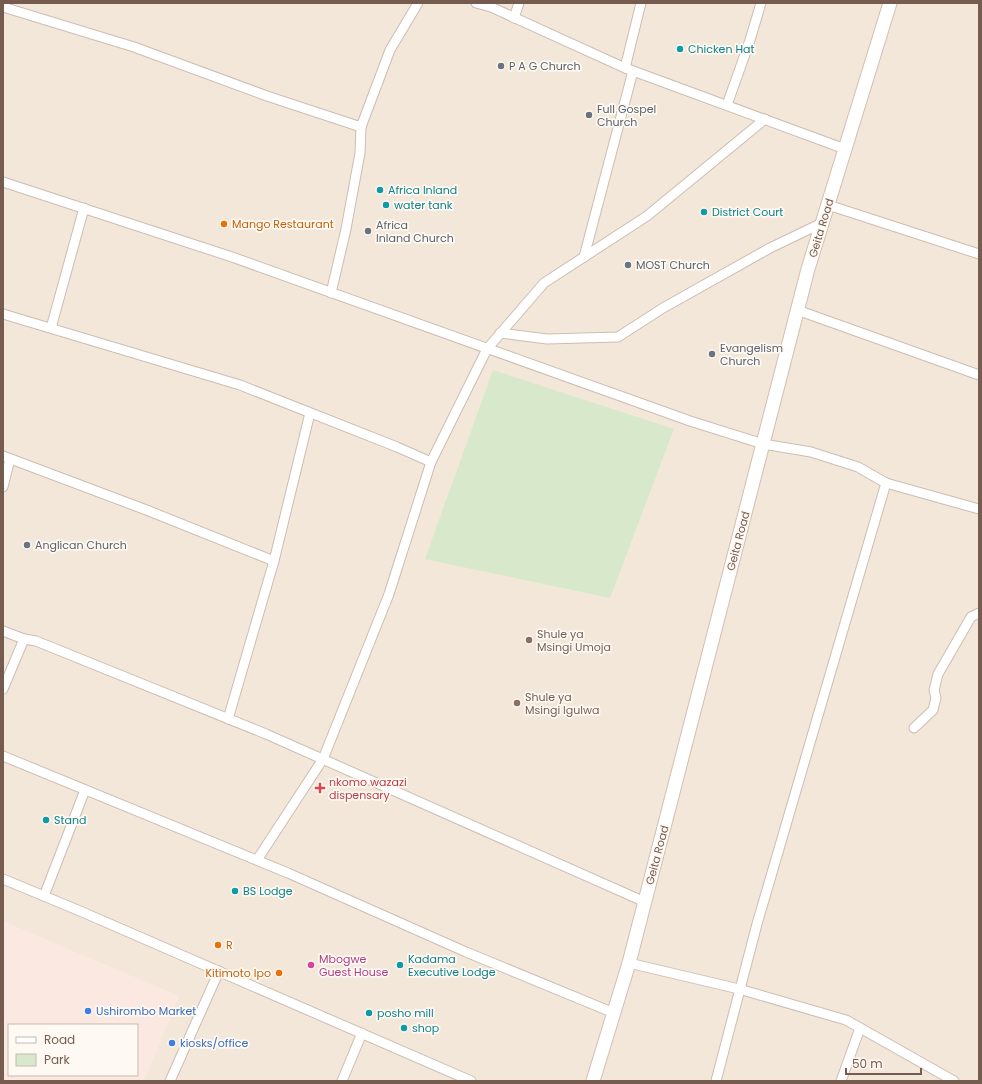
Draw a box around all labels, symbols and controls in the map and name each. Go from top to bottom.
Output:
place label: Chicken Hat [688,41,754,57]
marker: Chicken Hat [675,44,685,54]
place label: P A G Church [509,58,581,74]
marker: P A G Church [496,61,506,71]
place label: Full Gospel Church [597,101,656,130]
marker: Full Gospel Church [584,110,594,120]
place label: Africa Inland [388,182,457,198]
marker: Africa Inland [375,185,385,195]
street label: Geita Road [804,196,838,260]
place label: water tank [394,197,453,213]
marker: water tank [381,200,391,210]
place label: District Court [712,204,783,220]
marker: District Court [699,207,709,217]
place label: Mango Restaurant [232,216,334,232]
place label: Africa Inland Church [376,217,454,246]
marker: Mango Restaurant [219,219,229,229]
marker: Africa Inland Church [363,226,373,236]
place label: MOST Church [636,257,710,273]
marker: MOST Church [623,260,633,270]
place label: Evangelism Church [720,340,783,369]
marker: Evangelism Church [707,349,717,359]
street label: Geita Road [722,509,754,573]
place label: Anglican Church [35,537,127,553]
marker: Anglican Church [22,540,32,550]
place label: Shule ya Msingi Umoja [537,626,611,655]
marker: Shule ya Msingi Umoja [524,635,534,645]
place label: Shule ya Msingi Igulwa [525,689,599,718]
marker: Shule ya Msingi Igulwa [512,698,522,708]
place label: nkomo wazazi dispensary [329,774,407,803]
marker: nkomo wazazi dispensary [314,782,326,794]
place label: Stand [54,812,86,828]
marker: Stand [41,815,51,825]
street label: Geita Road [641,823,673,887]
place label: BS Lodge [243,883,293,899]
marker: BS Lodge [230,886,240,896]
place label: R [226,937,233,953]
marker: R [213,940,223,950]
place label: Mbogwe Guest House [319,951,389,980]
place label: Kadama Executive Lodge [408,951,496,980]
marker: Mbogwe Guest House [306,960,316,970]
marker: Kadama Executive Lodge [395,960,405,970]
place label: Kitimoto Ipo [205,965,271,981]
marker: Kitimoto Ipo [274,968,284,978]
place label: Ushirombo Market [96,1003,196,1019]
place label: posho mill [377,1005,434,1021]
marker: Ushirombo Market [83,1006,93,1016]
marker: posho mill [364,1008,374,1018]
place label: shop [412,1020,439,1036]
marker: shop [399,1023,409,1033]
legend [8,1024,138,1076]
text: Road [44,1031,75,1048]
place label: kiosks/office [180,1035,248,1051]
marker: kiosks/office [167,1038,177,1048]
scale bar [846,1050,921,1076]
text: Park [44,1051,71,1068]
text: 50 m [852,1055,883,1072]

